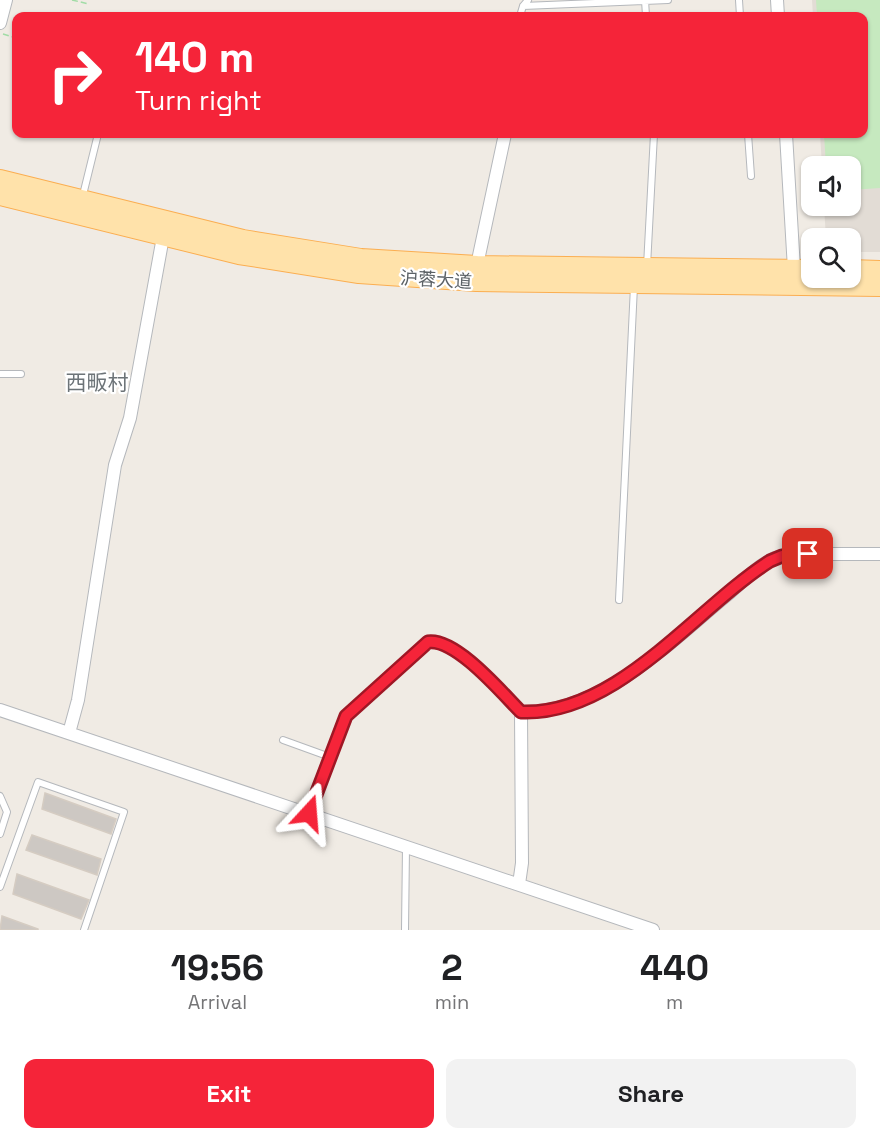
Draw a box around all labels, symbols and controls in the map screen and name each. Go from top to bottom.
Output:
text: 140 m [135,31,254,84]
icon: right [36,36,114,114]
text: Turn right [135,83,262,118]
map controls [801,156,861,288]
button: sound [801,156,861,216]
button: search [801,228,861,288]
street label: 沪蓉大道 [399,266,473,293]
district label: 西畈村 [66,369,129,396]
pin [782,528,833,579]
icon: arrive [791,537,824,570]
position arrow [277,781,341,845]
text: 19:56 [171,945,264,991]
text: 2 [441,945,463,991]
text: 440 [640,945,709,991]
text: Arrival [188,989,247,1015]
text: min [435,989,469,1015]
text: m [666,989,683,1015]
button: Exit [24,1059,434,1128]
button: Share [446,1059,856,1128]

